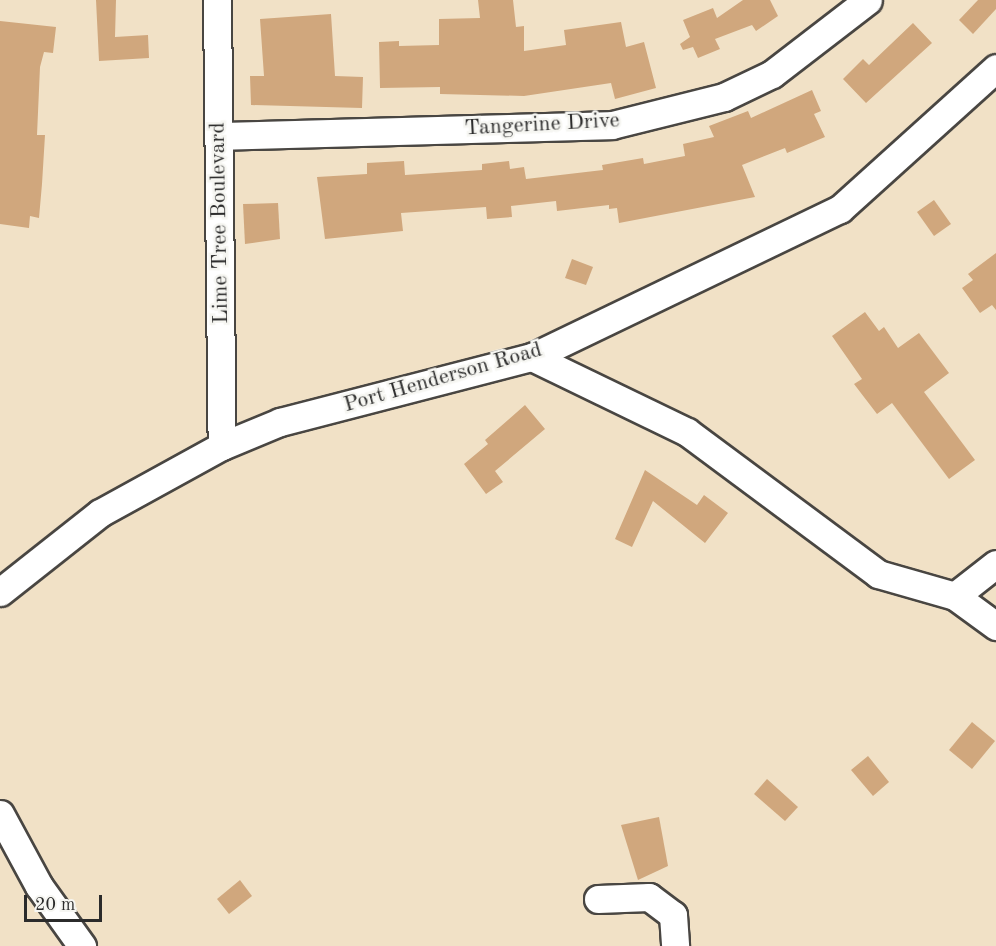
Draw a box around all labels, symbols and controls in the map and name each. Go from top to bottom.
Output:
street label: Tangerine Drive [464,108,620,142]
street label: Lime Tree Boulevard [205,122,235,324]
street label: Port Henderson Road [341,337,545,419]
scale bar [27,883,105,921]
text: 20 m [35,896,75,914]

